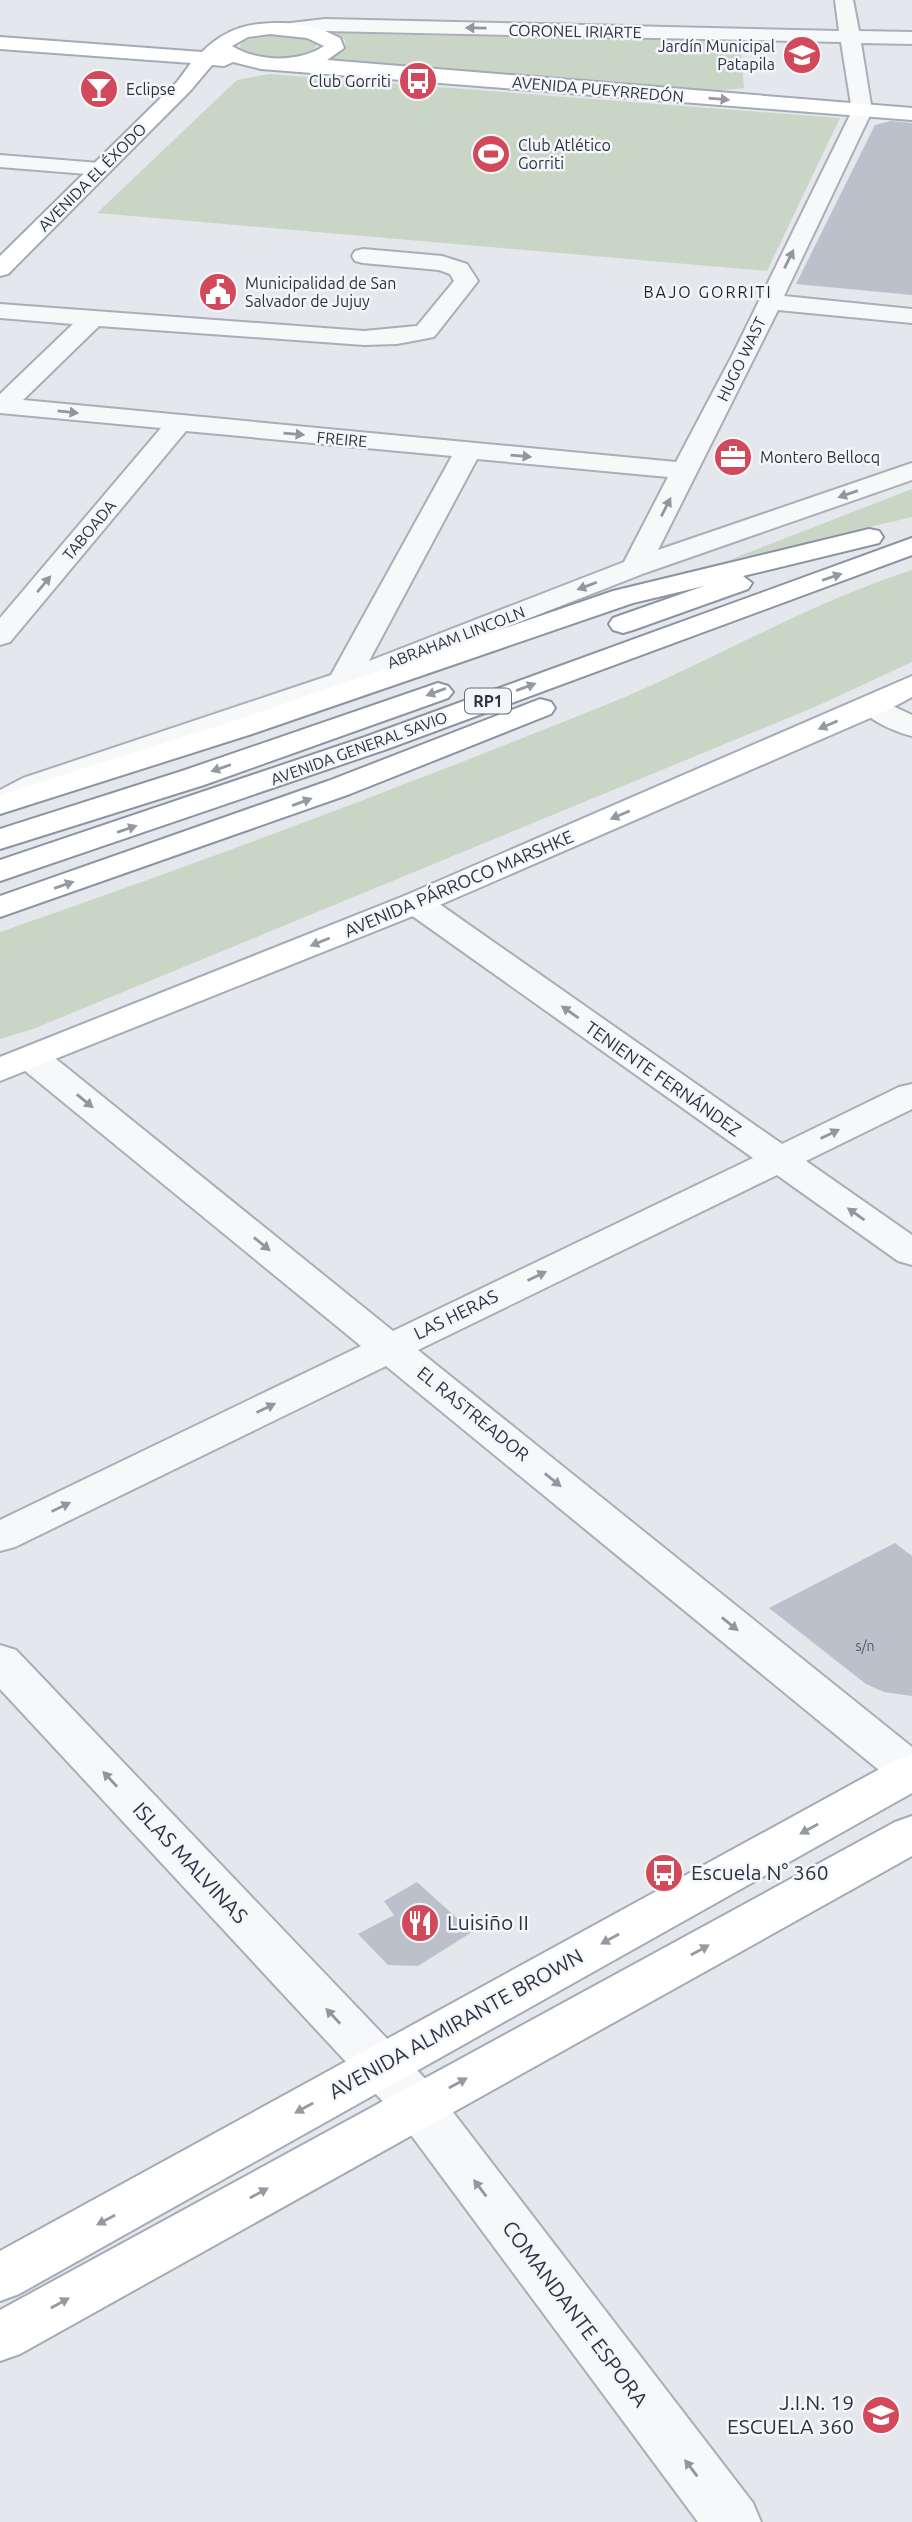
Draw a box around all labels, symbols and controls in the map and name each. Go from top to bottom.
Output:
street label: CORONEL IRIARTE [508,21,642,41]
one-way arrow [465,23,487,34]
school or university icon: Jardín Municipal Patapila [781,34,823,76]
place label: Jardín Municipal Patapila [658,37,775,73]
bus stop icon: Club Gorriti [397,60,439,102]
bar icon: Eclipse [78,68,120,110]
place label: Club Gorriti [309,72,391,90]
street label: AVENIDA PUEYRREDÓN [511,72,685,105]
place label: Eclipse [126,80,176,98]
one-way arrow [708,94,730,105]
street label: AVENIDA EL ÉXODO [33,118,150,235]
sports icon: Club Atlético Gorriti [470,133,512,175]
place label: Club Atlético Gorriti [518,136,611,172]
one-way arrow [783,249,795,269]
public building icon: Municipalidad de San Salvador de Jujuy [197,271,239,313]
place label: Municipalidad de San Salvador de Jujuy [245,274,396,310]
district label: BAJO GORRITI [643,283,773,301]
street label: HUGO WAST [713,314,769,404]
one-way arrow [57,407,79,418]
street label: FREIRE [316,428,368,450]
one-way arrow [284,429,306,440]
office icon: Montero Bellocq [712,436,754,478]
place label: Montero Bellocq [760,448,880,466]
one-way arrow [510,450,532,461]
one-way arrow [837,489,858,500]
street label: TABOADA [59,496,120,564]
one-way arrow [660,497,672,517]
one-way arrow [822,571,843,582]
one-way arrow [36,576,51,593]
one-way arrow [576,581,597,592]
street label: ABRAHAM LINCOLN [385,602,527,672]
one-way arrow [516,682,537,693]
one-way arrow [426,687,447,698]
road number: RP1 [465,688,511,714]
street label: AVENIDA GENERAL SAVIO [268,708,450,788]
one-way arrow [818,720,839,731]
one-way arrow [211,763,232,774]
one-way arrow [292,796,313,807]
one-way arrow [609,810,630,821]
one-way arrow [117,823,138,834]
street label: AVENIDA PÁRROCO MARSHKE [341,825,576,940]
one-way arrow [54,879,75,890]
one-way arrow [310,936,330,948]
one-way arrow [561,1005,579,1019]
street label: TENIENTE FERNÁNDEZ [582,1016,746,1140]
one-way arrow [77,1093,94,1108]
one-way arrow [820,1129,840,1140]
one-way arrow [847,1207,865,1221]
one-way arrow [254,1236,271,1251]
one-way arrow [527,1271,547,1282]
street label: LAS HERAS [410,1285,501,1343]
street label: EL RASTREADOR [414,1362,533,1464]
one-way arrow [256,1402,276,1413]
one-way arrow [545,1472,562,1487]
one-way arrow [51,1501,71,1512]
one-way arrow [720,1616,738,1631]
house number: s/n [855,1638,875,1654]
one-way arrow [103,1771,119,1788]
street label: ISLAS MALVINAS [128,1797,253,1928]
one-way arrow [800,1823,819,1835]
bus stop icon: Escuela N° 360 [643,1852,685,1894]
place label: Escuela N° 360 [691,1860,829,1884]
restaurant icon: Luisiño II [399,1902,441,1944]
place label: Luisiño II [447,1910,529,1934]
one-way arrow [600,1933,620,1945]
street label: AVENIDA ALMIRANTE BROWN [324,1943,587,2103]
one-way arrow [691,1944,710,1956]
one-way arrow [326,2008,342,2025]
one-way arrow [448,2077,468,2089]
one-way arrow [294,2102,314,2114]
one-way arrow [474,2179,488,2197]
one-way arrow [249,2187,268,2199]
one-way arrow [96,2214,116,2226]
street label: COMANDANTE ESPORA [498,2216,654,2411]
one-way arrow [50,2298,70,2310]
place label: J.I.N. 19 ESCUELA 360 [727,2390,854,2438]
school or university icon: J.I.N. 19 ESCUELA 360 [860,2394,902,2436]
one-way arrow [684,2458,698,2477]

